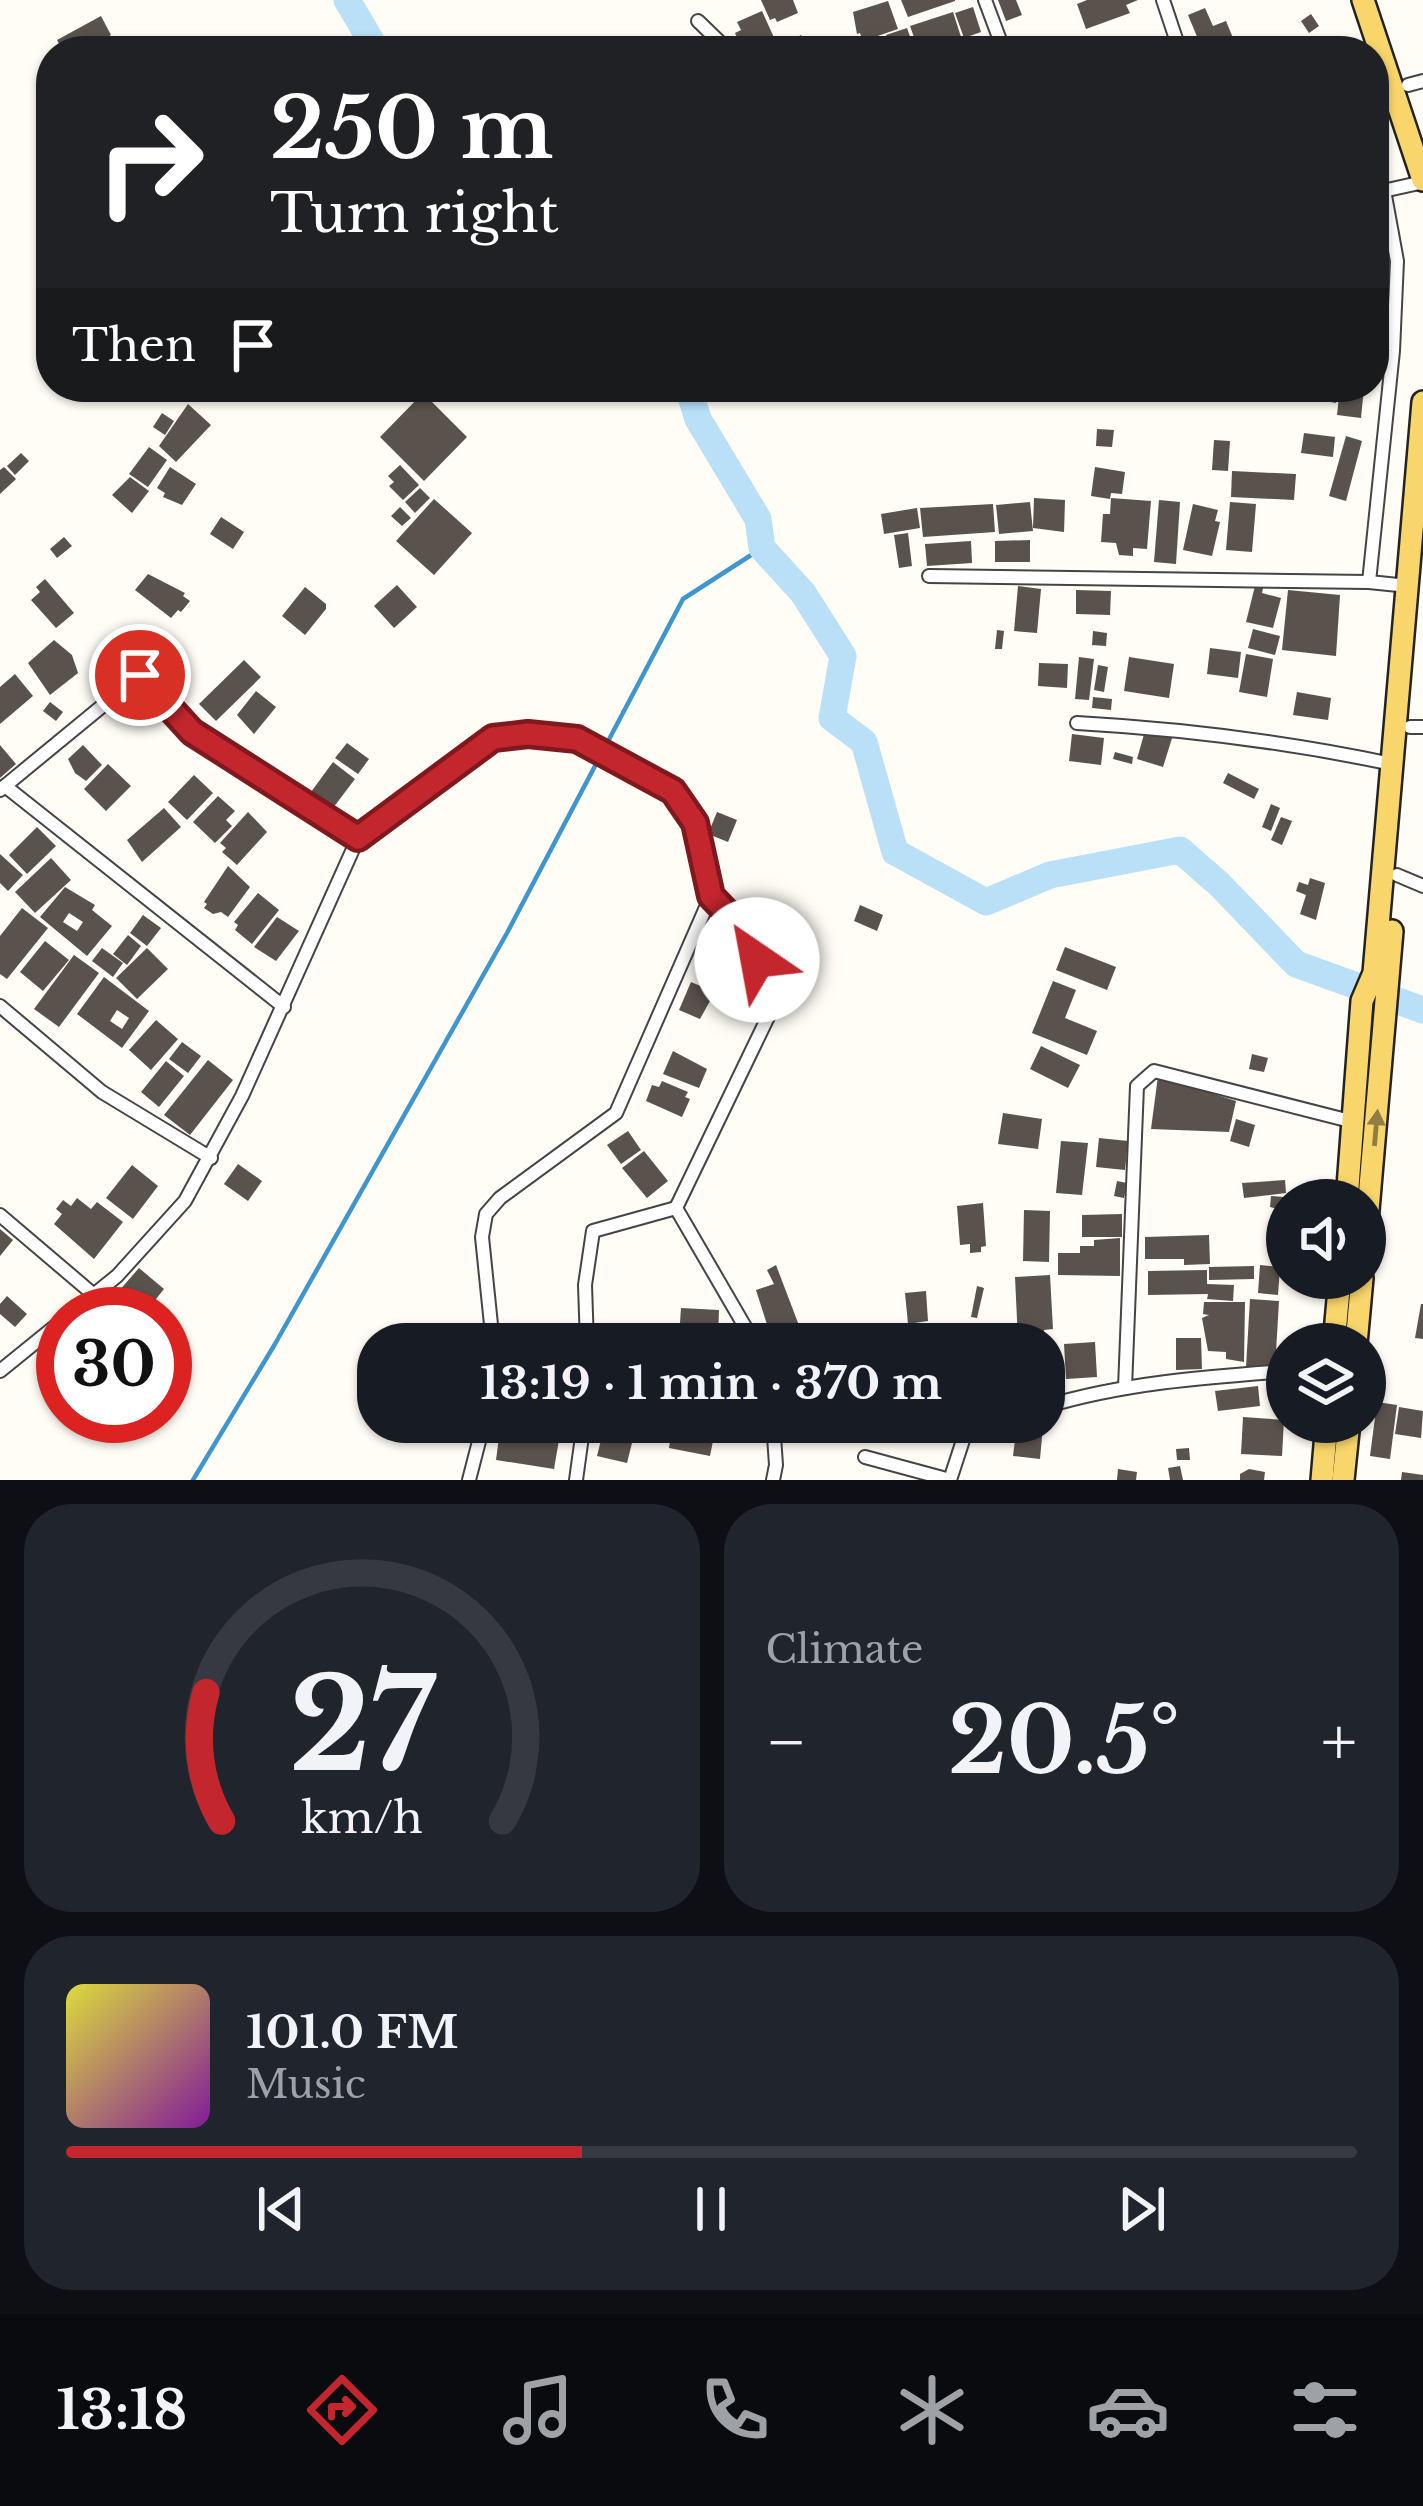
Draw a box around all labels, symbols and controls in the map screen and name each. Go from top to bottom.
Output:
text: 250 m [270,77,553,181]
icon: right [72,84,228,240]
text: Turn right [270,180,559,247]
icon: arrive [220,312,286,378]
text: Then [72,317,196,373]
pin [89,624,191,726]
icon: arrive [107,642,173,708]
position arrow [694,897,820,1023]
one-way arrow [1367,1109,1386,1146]
map controls [1266,1179,1386,1443]
button: sound [1266,1179,1386,1299]
speed limit sign: 30 [36,1287,192,1443]
button: layers [1266,1323,1386,1443]
text: 13:19 · 1 min · 370 m [480,1355,942,1411]
text: Climate [766,1625,923,1674]
text: 27 [289,1649,436,1804]
text: 20.5° [948,1686,1180,1797]
text: − [766,1701,807,1783]
text: + [1321,1701,1357,1783]
text: km/h [301,1791,423,1845]
text: 101.0 FM [246,2004,459,2060]
text: Music [246,2060,366,2109]
icon: previous [248,2176,314,2242]
icon: pause [678,2176,744,2242]
icon: next [1109,2176,1175,2242]
icon: directions [300,2368,384,2452]
icon: music [496,2368,580,2452]
icon: phone [693,2368,777,2452]
icon: climate [890,2368,974,2452]
icon: car [1086,2368,1170,2452]
icon: filters [1283,2368,1367,2452]
text: 13:18 [56,2377,187,2444]

